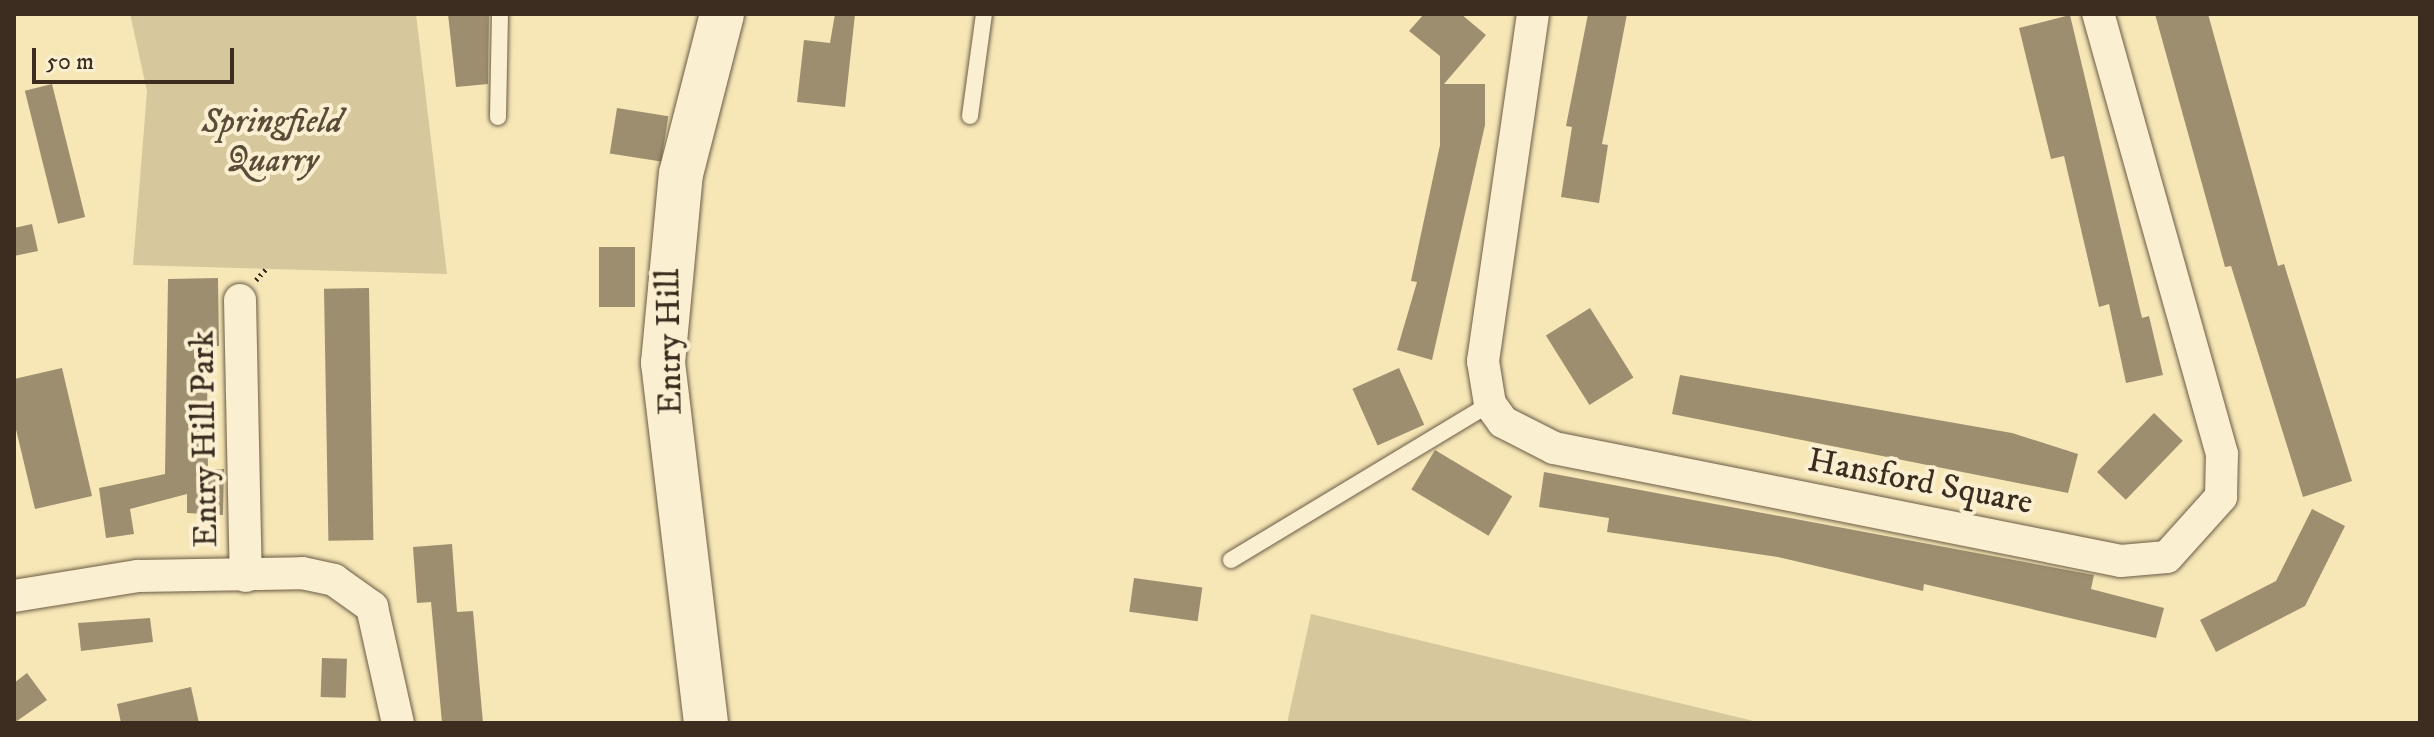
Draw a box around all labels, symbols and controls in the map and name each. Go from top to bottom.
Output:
scale bar [36,32,238,82]
text: 50 m [46,47,94,77]
park label: Springfield Quarry [202,102,342,182]
street label: Entry Hill [648,268,692,416]
street label: Entry Hill Park [183,330,227,548]
street label: Hansford Square [1804,440,2036,524]

